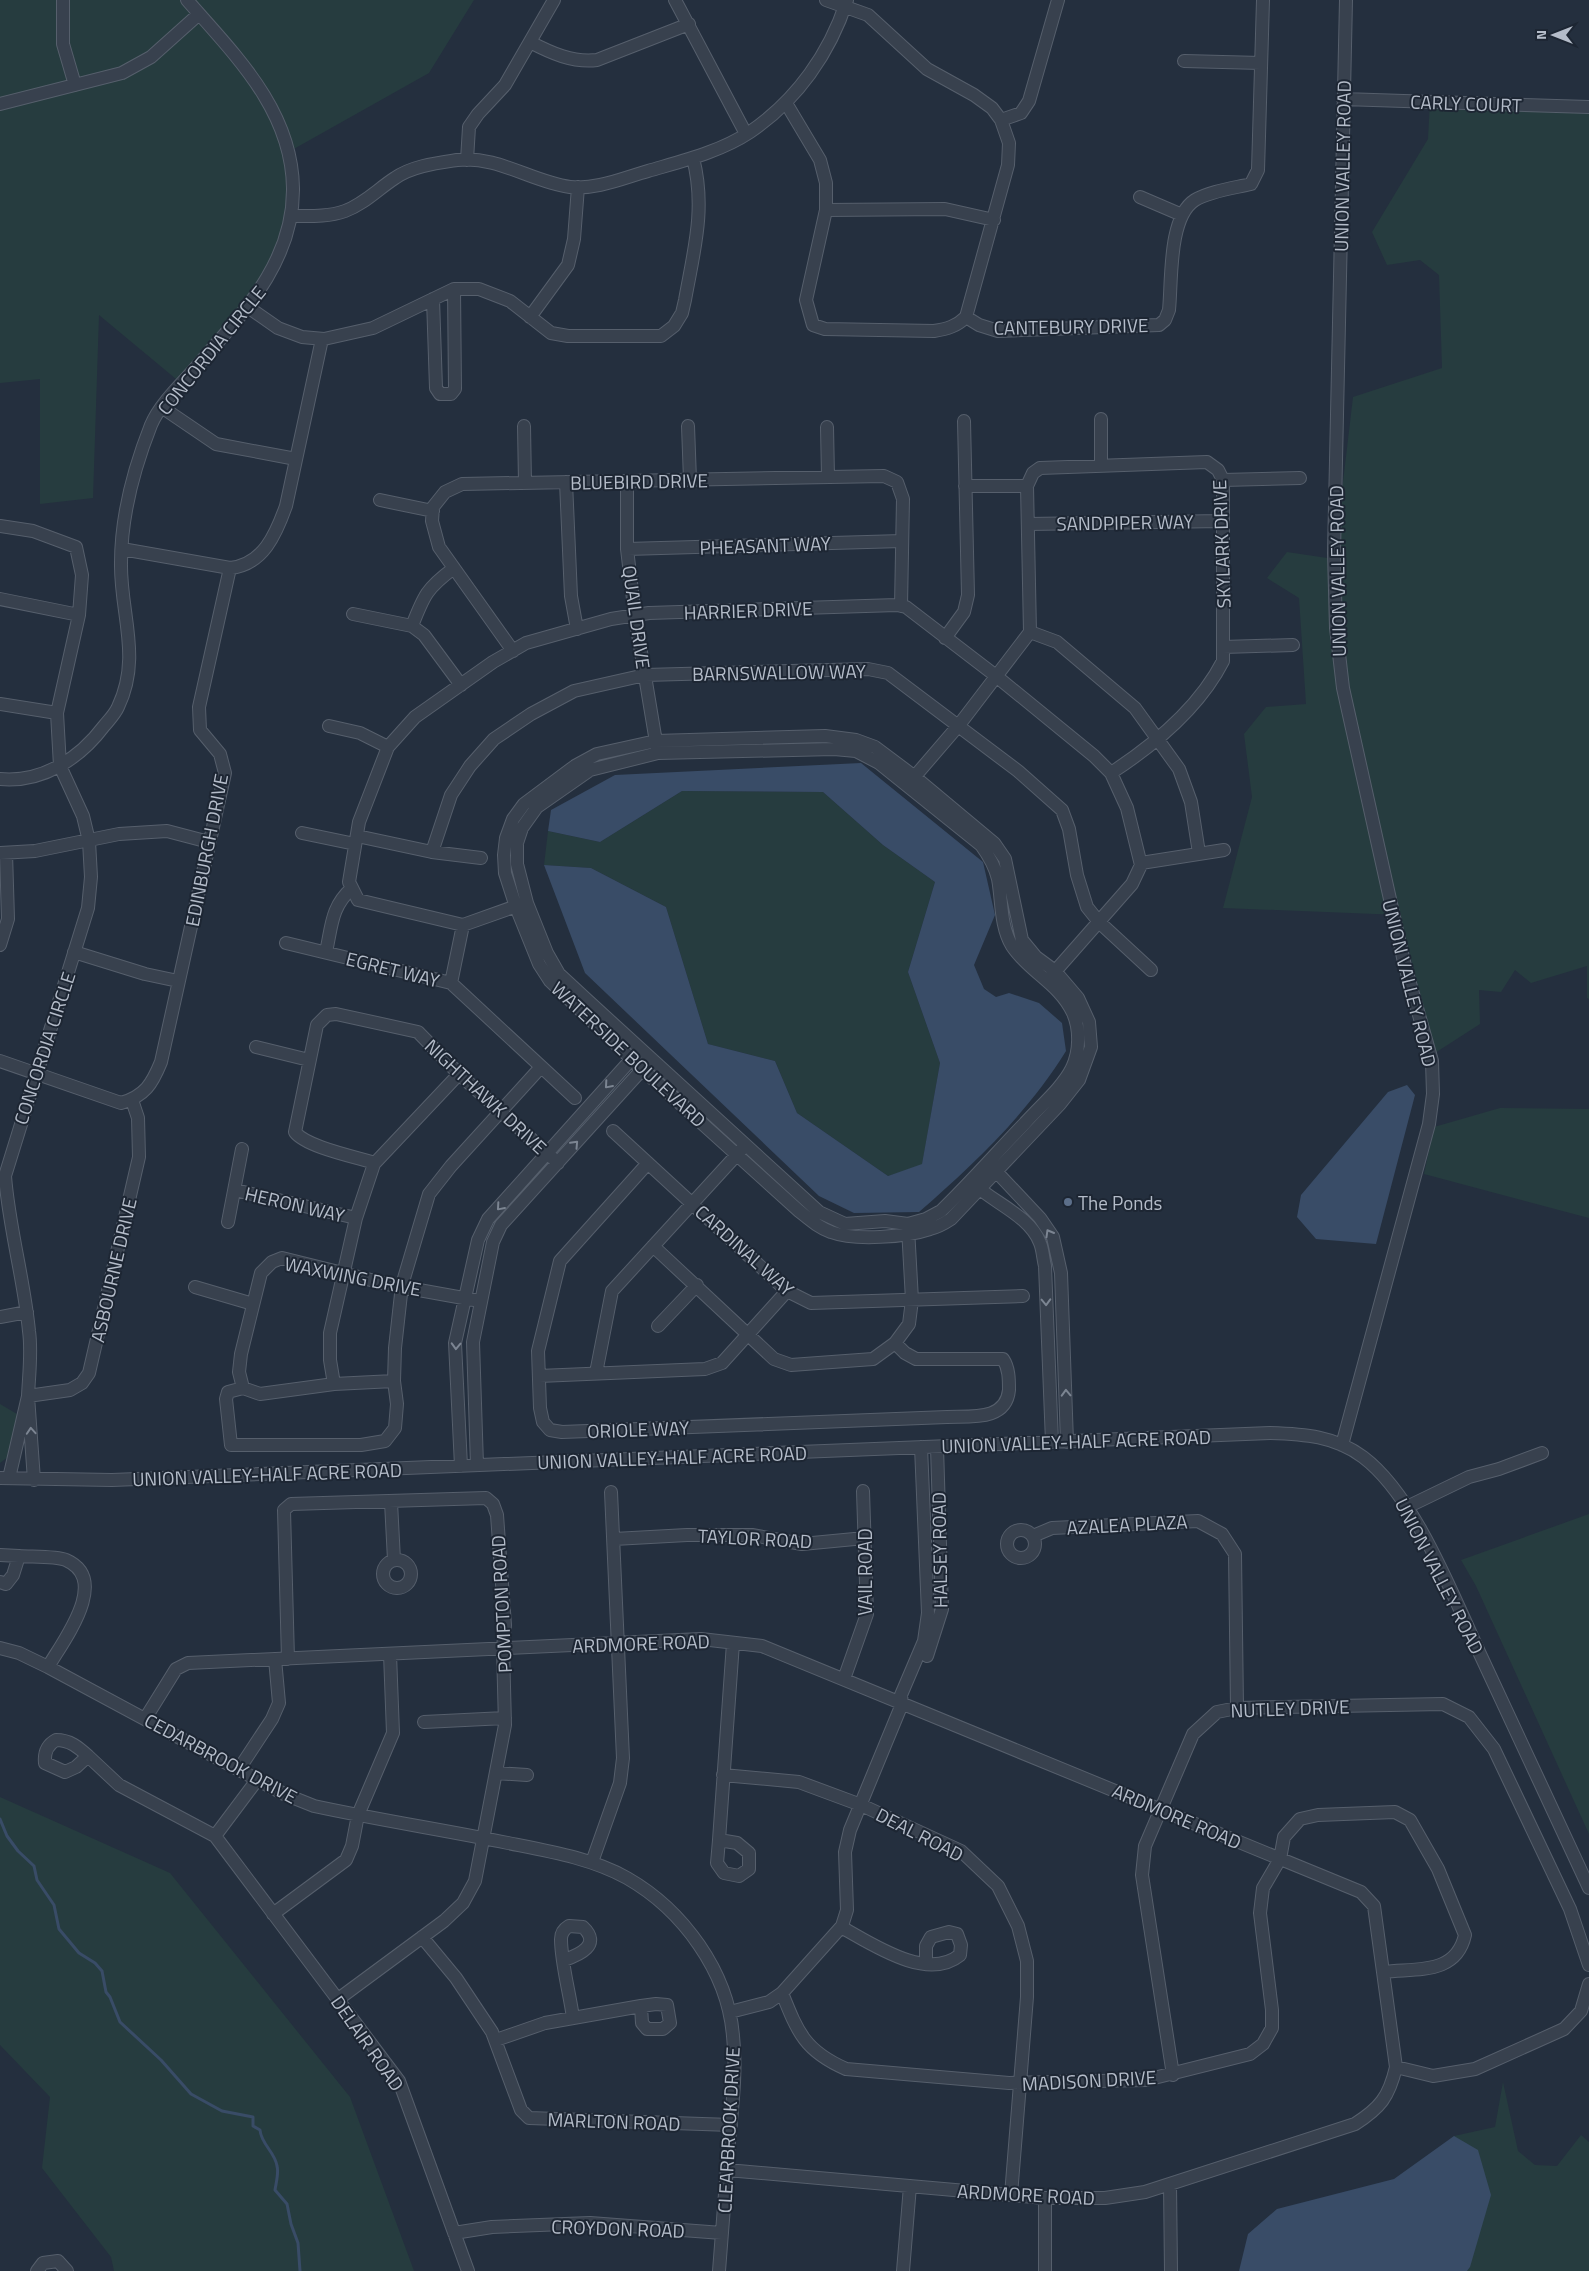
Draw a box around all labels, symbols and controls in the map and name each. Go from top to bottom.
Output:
north arrow [1529,10,1579,60]
text: N [1530,30,1551,40]
street label: UNION VALLEY ROAD [1326,80,1358,252]
street label: CARLY COURT [1410,87,1522,119]
street label: CONCORDIA CIRCLE [150,279,272,421]
street label: CANTEBURY DRIVE [993,310,1149,342]
street label: BLUEBIRD DRIVE [570,465,708,497]
street label: SKYLARK DRIVE [1204,479,1238,609]
street label: UNION VALLEY ROAD [1321,485,1353,657]
street label: SANDPIPER WAY [1056,506,1195,538]
street label: PHEASANT WAY [699,528,832,562]
street label: QUAIL DRIVE [615,563,659,671]
street label: HARRIER DRIVE [683,593,813,627]
street label: BARNSWALLOW WAY [692,656,867,688]
street label: EDINBURGH DRIVE [177,771,235,929]
street label: UNION VALLEY ROAD [1375,896,1445,1070]
street label: EGRET WAY [343,943,444,995]
street label: CONCORDIA CIRCLE [6,968,82,1128]
street label: WATERSIDE BOULEVARD [545,974,713,1134]
street label: NIGHTHAWK DRIVE [418,1032,554,1160]
one-way arrow [605,1080,614,1089]
one-way arrow [569,1141,578,1150]
street label: HERON WAY [242,1178,349,1230]
place label: The Ponds [1078,1188,1162,1217]
street label: ASBOURNE DRIVE [82,1195,144,1345]
marker: The Ponds [1062,1196,1074,1208]
street label: CARDINAL WAY [689,1197,802,1303]
one-way arrow [496,1201,505,1210]
one-way arrow [1046,1229,1056,1238]
street label: WAXWING DRIVE [282,1249,424,1303]
one-way arrow [1041,1298,1052,1306]
one-way arrow [451,1342,461,1350]
one-way arrow [1060,1389,1071,1397]
street label: ORIOLE WAY [586,1413,690,1445]
street label: UNION VALLEY-HALF ACRE ROAD [941,1422,1211,1460]
one-way arrow [25,1427,36,1435]
street label: UNION VALLEY-HALF ACRE ROAD [537,1438,807,1476]
street label: UNION VALLEY-HALF ACRE ROAD [132,1455,402,1493]
street label: HALSEY ROAD [923,1492,955,1608]
street label: UNION VALLEY ROAD [1388,1493,1492,1659]
street label: AZALEA PLAZA [1066,1506,1188,1542]
street label: TAYLOR ROAD [697,1521,813,1555]
street label: VAIL ROAD [850,1528,879,1616]
street label: POMPTON ROAD [483,1534,519,1674]
street label: ARDMORE ROAD [572,1626,710,1660]
street label: NUTLEY DRIVE [1230,1691,1350,1725]
street label: CEDARBROOK DRIVE [139,1705,303,1811]
street label: ARDMORE ROAD [1108,1776,1246,1856]
street label: DEAL ROAD [871,1800,969,1868]
street label: DELAIR ROAD [324,1989,412,2097]
street label: CLEARBROOK DRIVE [709,2046,747,2214]
street label: MADISON DRIVE [1021,2062,1157,2098]
street label: MARLTON ROAD [547,2104,681,2138]
street label: ARDMORE ROAD [956,2176,1096,2212]
street label: CROYDON ROAD [551,2211,685,2245]

